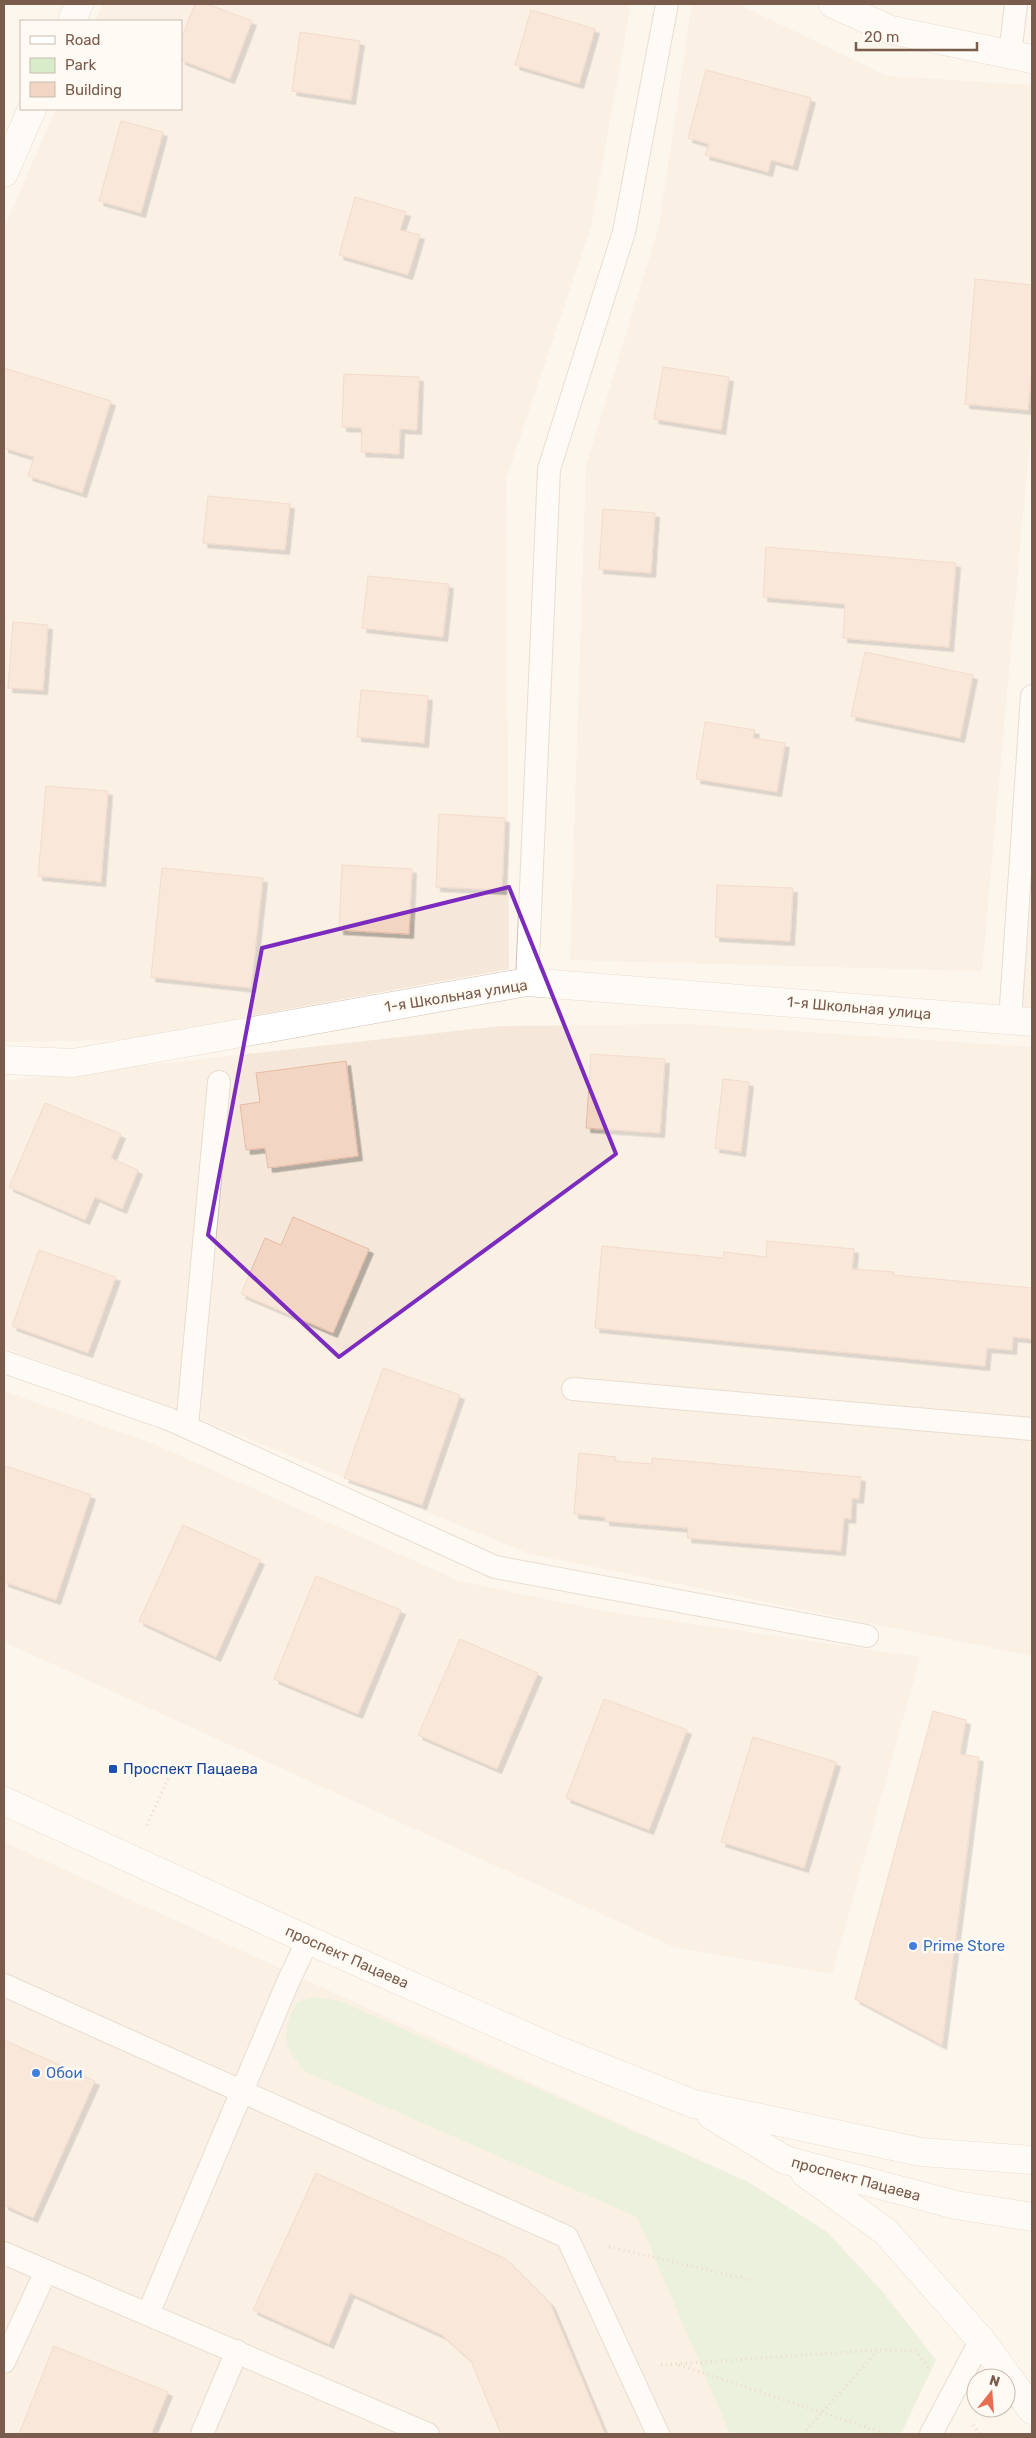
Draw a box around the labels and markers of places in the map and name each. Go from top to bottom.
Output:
place label: Проспект Пацаева [123,1760,258,1778]
marker: Проспект Пацаева [107,1763,119,1775]
place label: Prime Store [923,1937,1005,1955]
marker: Prime Store [907,1940,919,1952]
place label: Обои [46,2064,83,2082]
marker: Обои [30,2067,42,2079]

